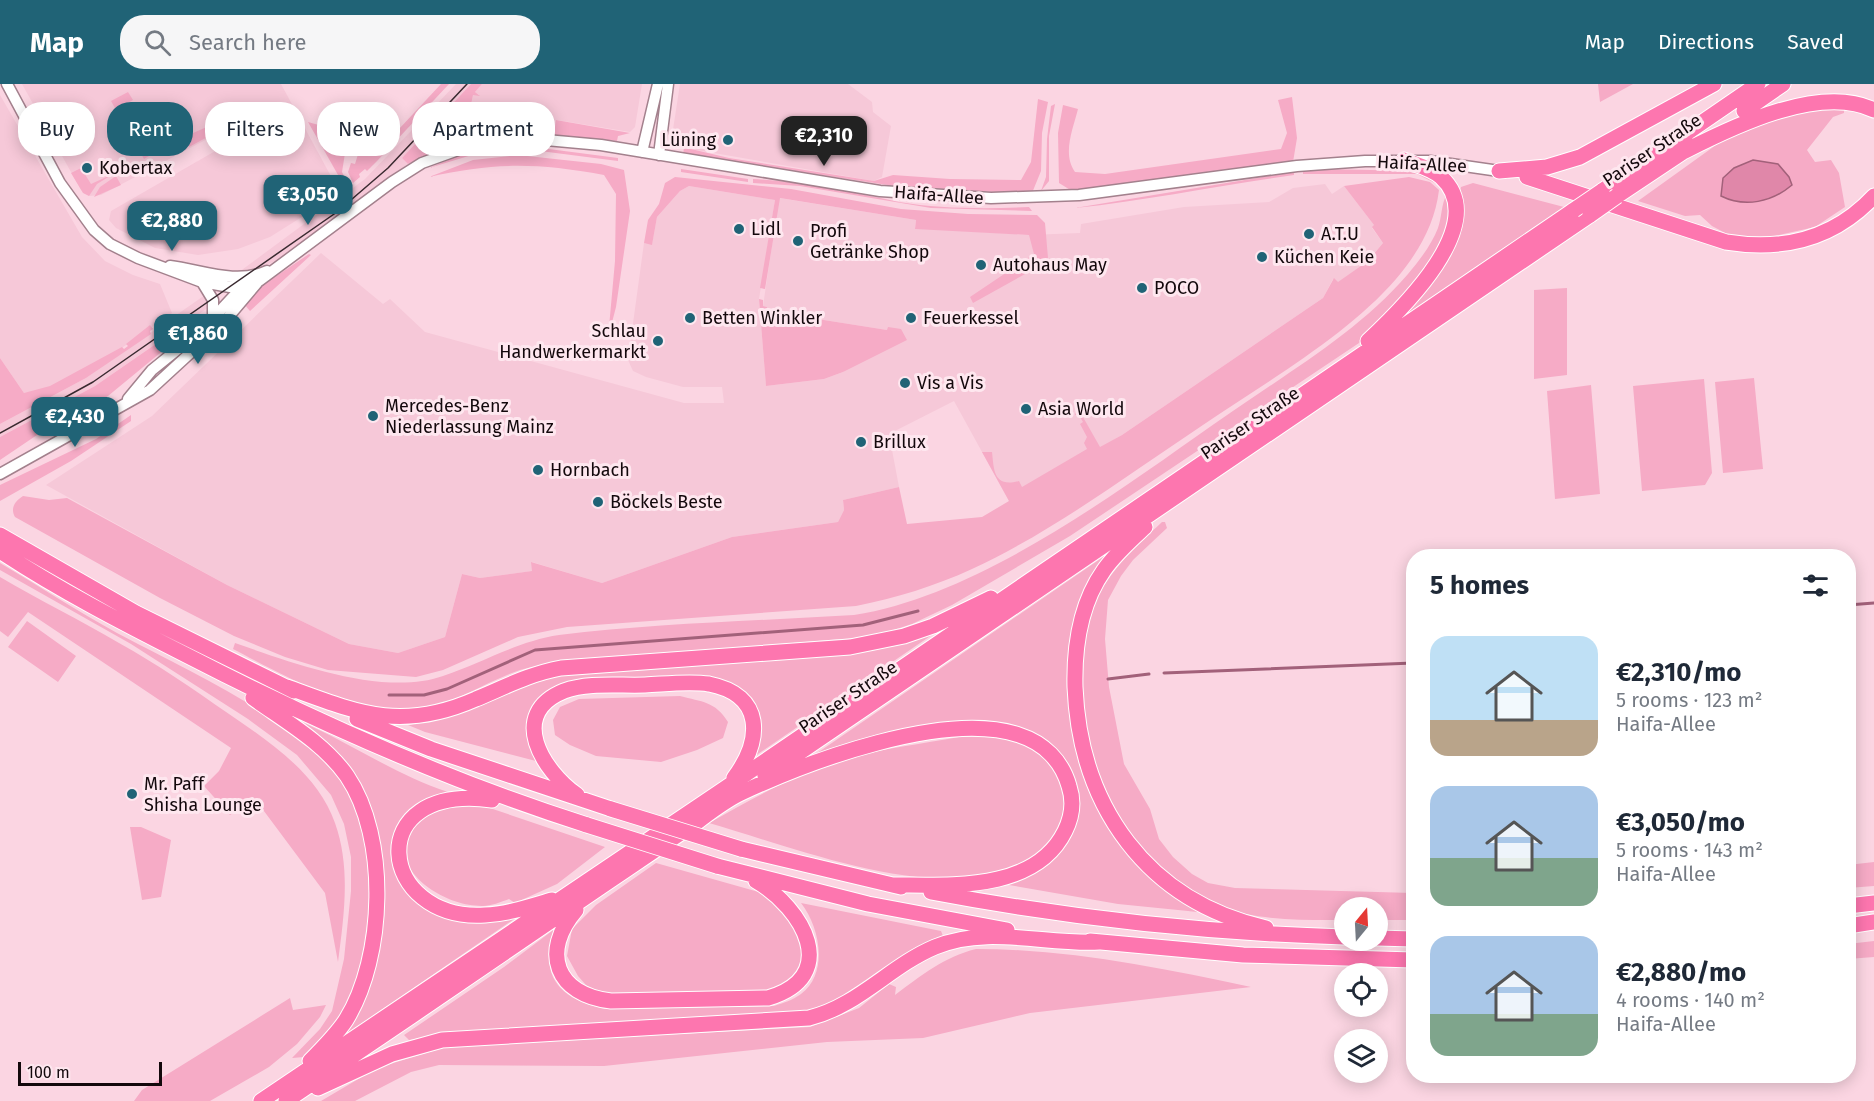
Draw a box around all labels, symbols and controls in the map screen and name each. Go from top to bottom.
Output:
search box [120,15,540,69]
text: Map [30,26,84,59]
icon: search [141,26,174,59]
text: Search here [189,29,307,56]
text: Map [1585,29,1625,55]
text: Directions [1658,29,1754,55]
text: Saved [1787,29,1844,55]
chip: Buy [18,102,95,156]
chip: Rent [107,102,193,156]
chip: Filters [205,102,305,156]
chip: New [317,102,400,156]
chip: Apartment [412,102,555,156]
street label: Pariser Straße [1599,109,1705,191]
pin: €2,310 [775,116,873,167]
text: €2,310 [795,123,853,147]
place label: Lüning [661,129,717,151]
marker: Lüning [721,133,735,147]
street label: Haifa-Allee [1377,151,1467,177]
place label: Kobertax [99,157,172,179]
marker: Kobertax [80,161,94,175]
pin: €3,050 [259,175,357,226]
street label: Haifa-Allee [893,181,985,209]
text: €3,050 [278,182,338,206]
pin: €2,880 [123,201,221,252]
text: €2,880 [141,208,203,232]
place label: Lidl [751,218,781,240]
place label: Profi Getränke Shop [810,220,930,263]
marker: Lidl [732,222,746,236]
place label: A.T.U [1321,223,1359,245]
marker: A.T.U [1302,227,1316,241]
marker: Profi Getränke Shop [791,234,805,248]
place label: Küchen Keie [1274,246,1374,268]
marker: Küchen Keie [1255,250,1269,264]
place label: Autohaus May [993,254,1107,276]
marker: Autohaus May [974,258,988,272]
place label: POCO [1154,277,1199,299]
marker: POCO [1135,281,1149,295]
place label: Betten Winkler [702,307,822,329]
place label: Feuerkessel [923,307,1019,329]
marker: Betten Winkler [683,311,697,325]
marker: Feuerkessel [904,311,918,325]
pin: €1,860 [149,314,247,365]
place label: Schlau Handwerkermarkt [499,320,646,363]
text: €1,860 [168,321,228,345]
marker: Schlau Handwerkermarkt [651,334,665,348]
place label: Vis a Vis [917,372,983,394]
marker: Vis a Vis [898,376,912,390]
street label: Pariser Straße [1197,382,1303,464]
place label: Mercedes-Benz Niederlassung Mainz [385,395,554,438]
pin: €2,430 [26,397,124,448]
place label: Asia World [1038,398,1124,420]
marker: Asia World [1019,402,1033,416]
text: €2,430 [45,404,105,428]
marker: Mercedes-Benz Niederlassung Mainz [366,409,380,423]
place label: Brillux [873,431,926,453]
marker: Brillux [854,435,868,449]
place label: Hornbach [550,459,630,481]
marker: Hornbach [531,463,545,477]
place label: Böckels Beste [610,491,723,513]
marker: Böckels Beste [591,495,605,509]
icon: filters [1799,569,1832,602]
text: 5 homes [1430,570,1529,601]
street label: Pariser Straße [795,656,901,738]
text: €2,310/mo [1616,657,1741,688]
icon: home [1478,660,1550,732]
text: 5 rooms · 123 m² [1616,688,1762,712]
text: Haifa-Allee [1616,712,1716,736]
place label: Mr. Paff Shisha Lounge [144,773,262,816]
marker: Mr. Paff Shisha Lounge [125,787,139,801]
text: €3,050/mo [1616,807,1745,838]
icon: home [1478,810,1550,882]
text: 5 rooms · 143 m² [1616,838,1763,862]
text: Haifa-Allee [1616,862,1716,886]
north arrow [1334,897,1388,951]
map controls [1334,897,1388,1083]
text: €2,880/mo [1616,957,1746,988]
icon: home [1478,960,1550,1032]
button: locate [1334,963,1388,1017]
text: 4 rooms · 140 m² [1616,988,1765,1012]
text: Haifa-Allee [1616,1012,1716,1036]
button: layers [1334,1029,1388,1083]
scale bar [18,1059,162,1086]
text: 100 m [27,1063,70,1082]

